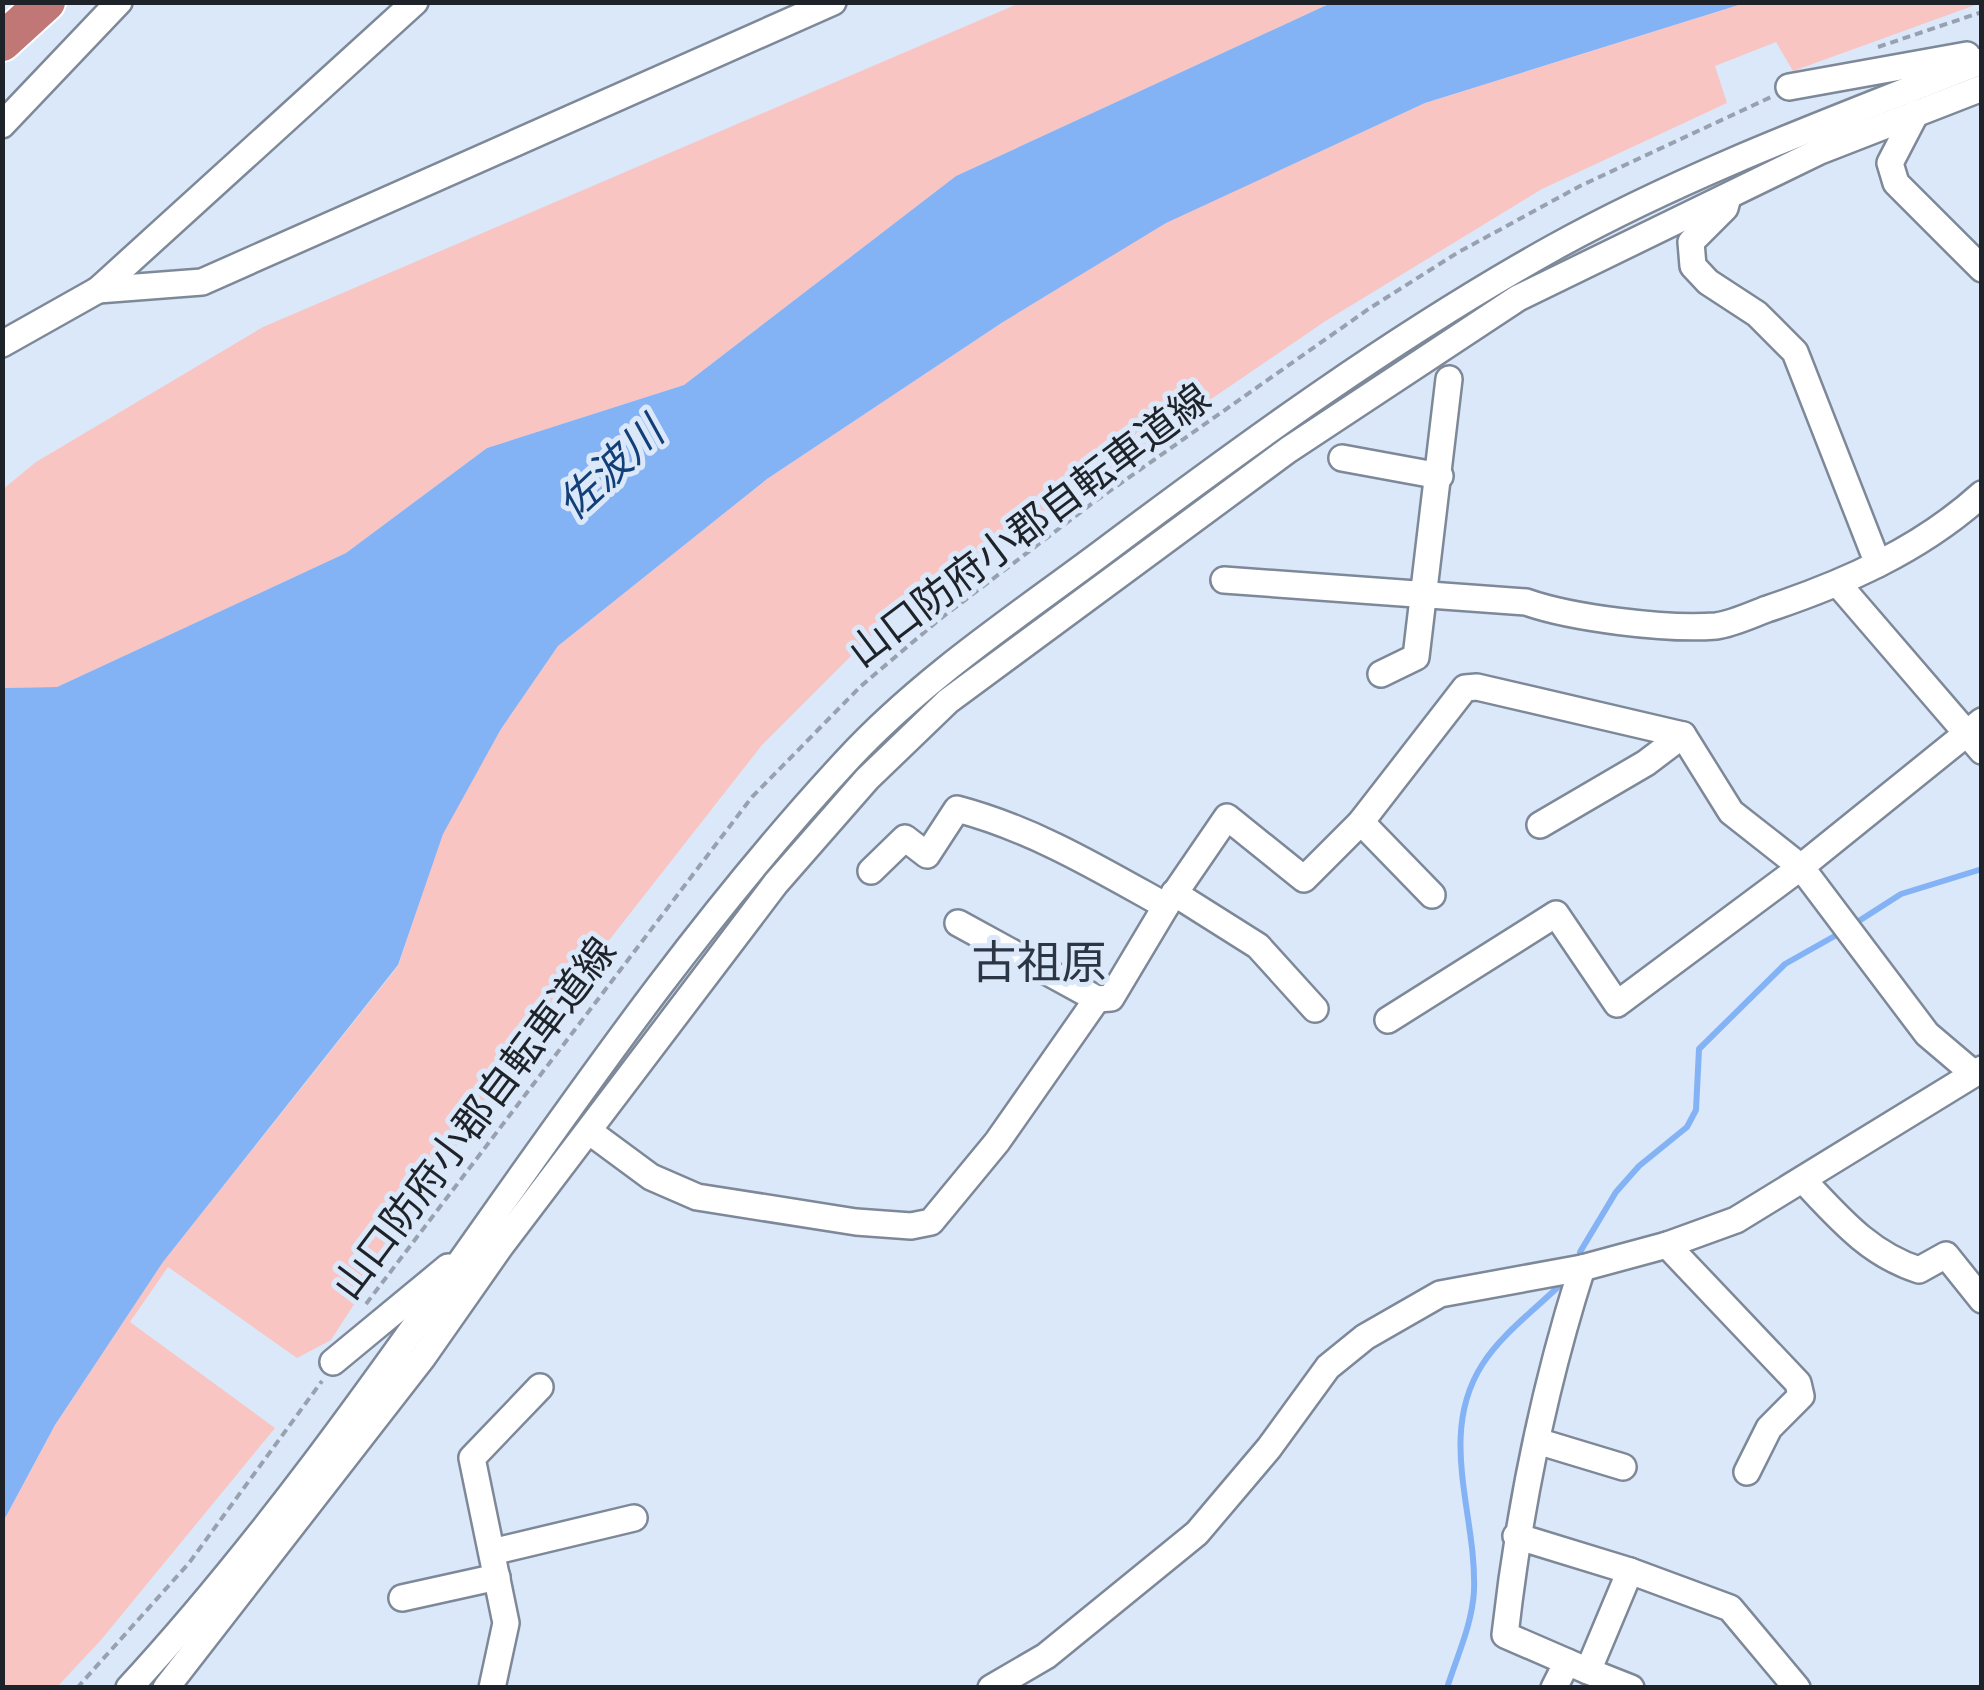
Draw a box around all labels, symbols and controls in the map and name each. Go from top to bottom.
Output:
street label: 山口防府小郡自転車道線 [841,377,1218,675]
water label: 佐波川 [550,407,675,528]
street label: 山口防府小郡自転車道線 [326,930,624,1307]
district label: 古祖原 [971,939,1107,987]

